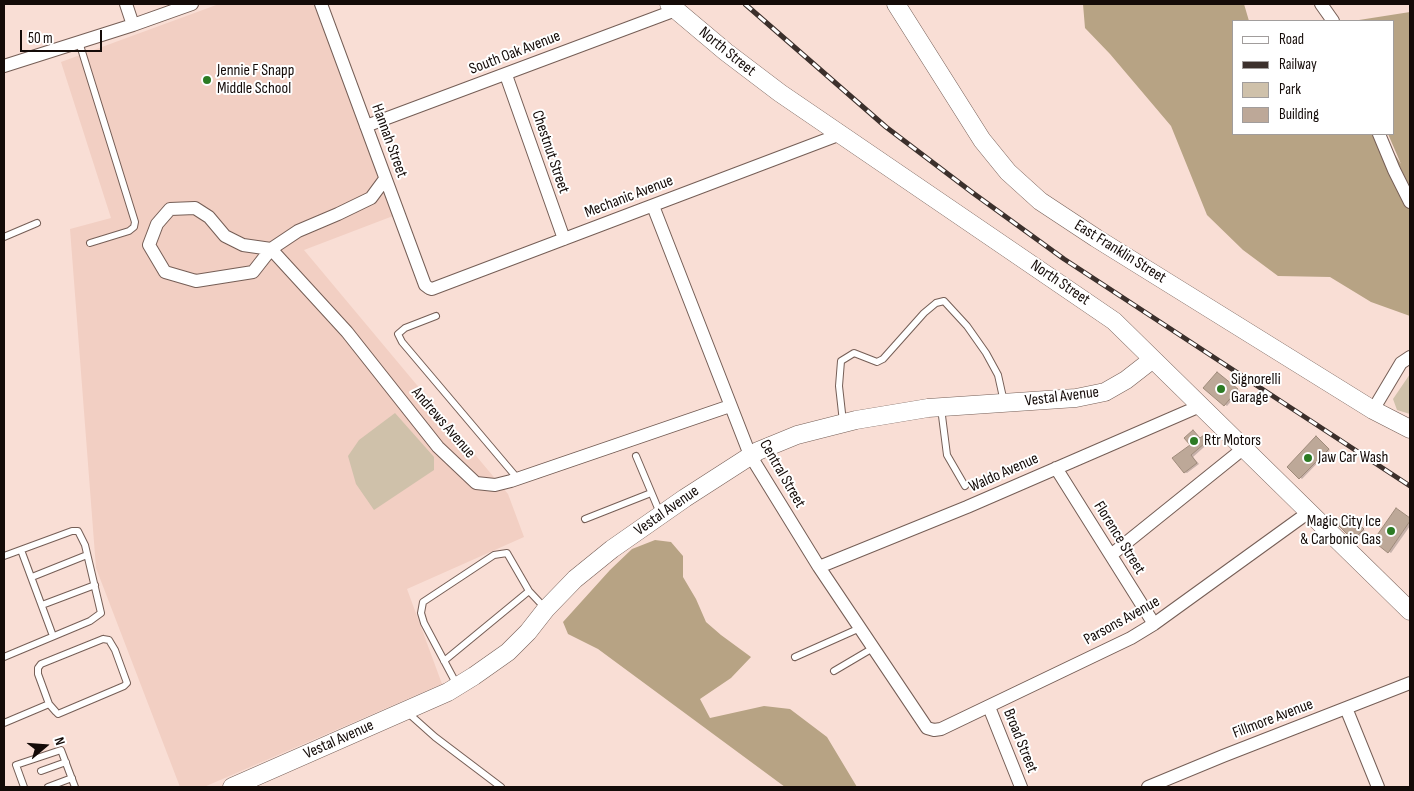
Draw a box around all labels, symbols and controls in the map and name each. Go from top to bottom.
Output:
scale bar [22,20,105,52]
legend [1232,20,1394,135]
street label: North Street [695,23,759,81]
street label: South Oak Avenue [467,27,563,79]
text: 50 m [28,29,53,48]
text: Road [1279,30,1304,49]
text: Railway [1279,55,1317,74]
place label: Jennie F Snapp Middle School [217,61,294,99]
marker: Jennie F Snapp Middle School [201,74,213,86]
text: Park [1279,80,1301,99]
street label: Hannah Street [367,101,411,181]
text: Building [1279,105,1319,124]
street label: Chestnut Street [527,108,573,196]
street label: Mechanic Avenue [582,171,676,223]
street label: East Franklin Street [1071,216,1169,288]
street label: North Street [1027,256,1093,310]
place label: Signorelli Garage [1231,370,1281,408]
street label: Vestal Avenue [1024,383,1100,411]
marker: Signorelli Garage [1215,383,1227,395]
street label: Andrews Avenue [407,384,479,462]
place label: Rtr Motors [1204,431,1261,451]
marker: Rtr Motors [1188,435,1200,447]
street label: Central Street [755,436,809,512]
place label: Jaw Car Wash [1318,448,1388,468]
street label: Waldo Avenue [966,449,1042,497]
marker: Jaw Car Wash [1302,452,1314,464]
street label: Vestal Avenue [631,482,703,540]
street label: Florence Street [1089,498,1149,578]
place label: Magic City Ice & Carbonic Gas [1300,512,1381,550]
marker: Magic City Ice & Carbonic Gas [1385,525,1397,537]
street label: Parsons Avenue [1081,592,1163,650]
street label: Fillmore Avenue [1230,695,1316,743]
street label: Broad Street [999,706,1041,776]
street label: Vestal Avenue [301,716,377,764]
north arrow [20,721,70,771]
text: N [50,735,69,747]

